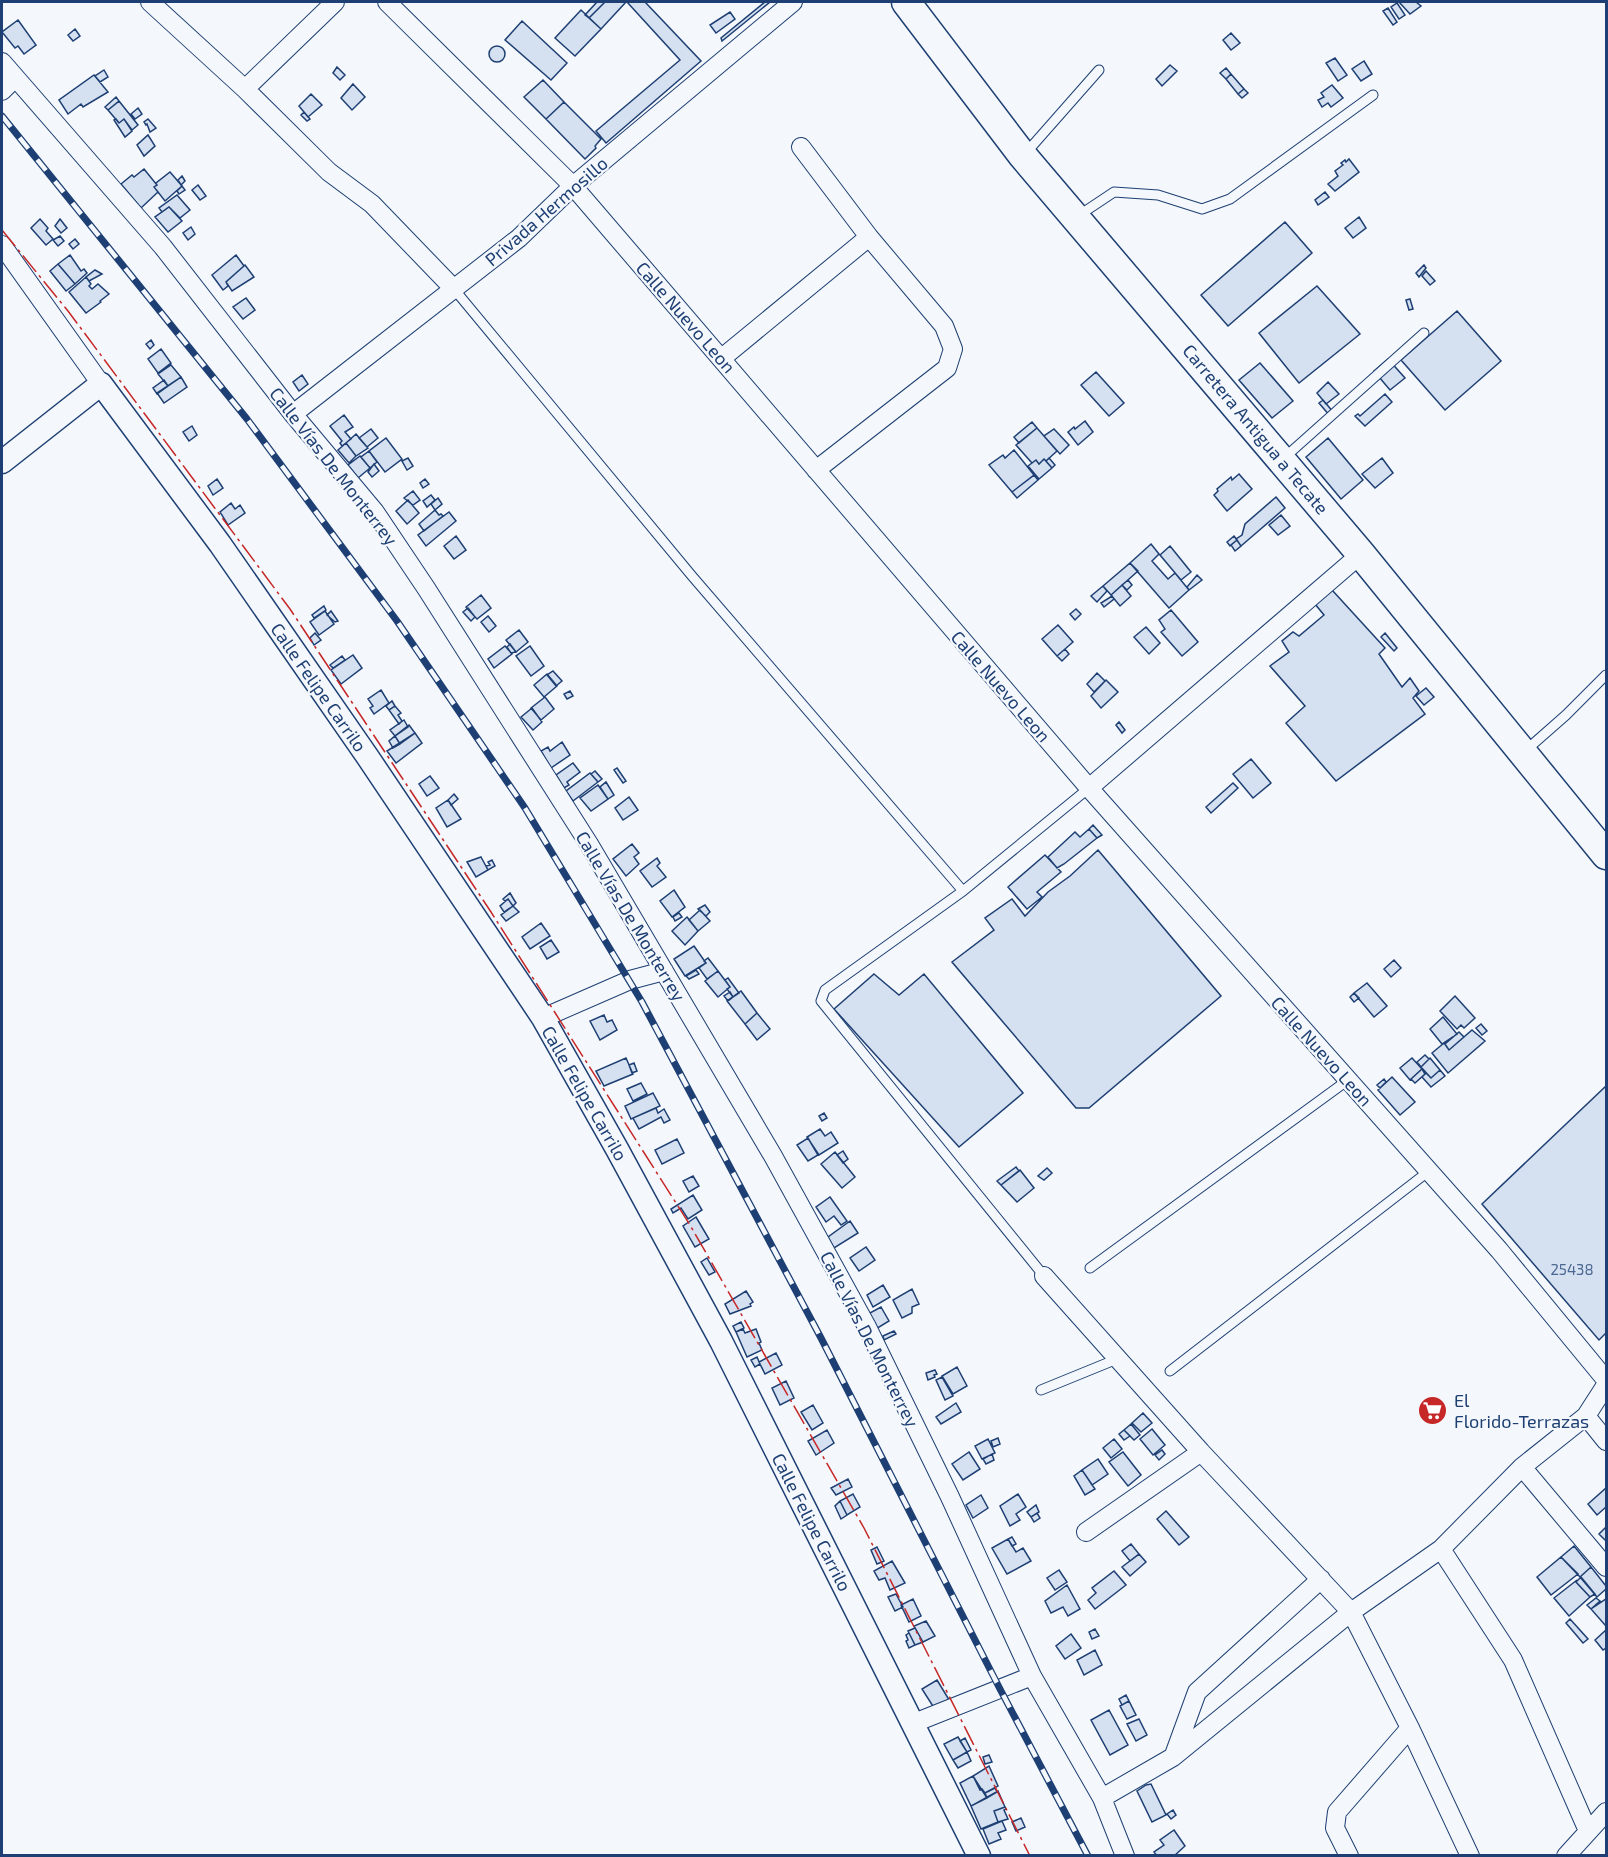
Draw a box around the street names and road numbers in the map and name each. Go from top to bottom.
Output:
street label: Privada Hermosillo [480,152,612,270]
street label: Calle Nuevo Leon [632,257,740,377]
street label: Carretera Antigua a Tecate [1178,340,1334,518]
street label: Calle Vías De Monterrey [265,383,403,550]
street label: Calle Felipe Carrilo [266,618,372,756]
street label: Calle Nuevo Leon [947,626,1055,746]
street label: Calle Vías De Monterrey [571,827,691,1005]
street label: Calle Nuevo Leon [1267,992,1377,1110]
street label: Calle Felipe Carrilo [537,1022,633,1164]
street label: Calle Vías De Monterrey [816,1247,924,1431]
street label: Calle Felipe Carrilo [768,1449,856,1595]

